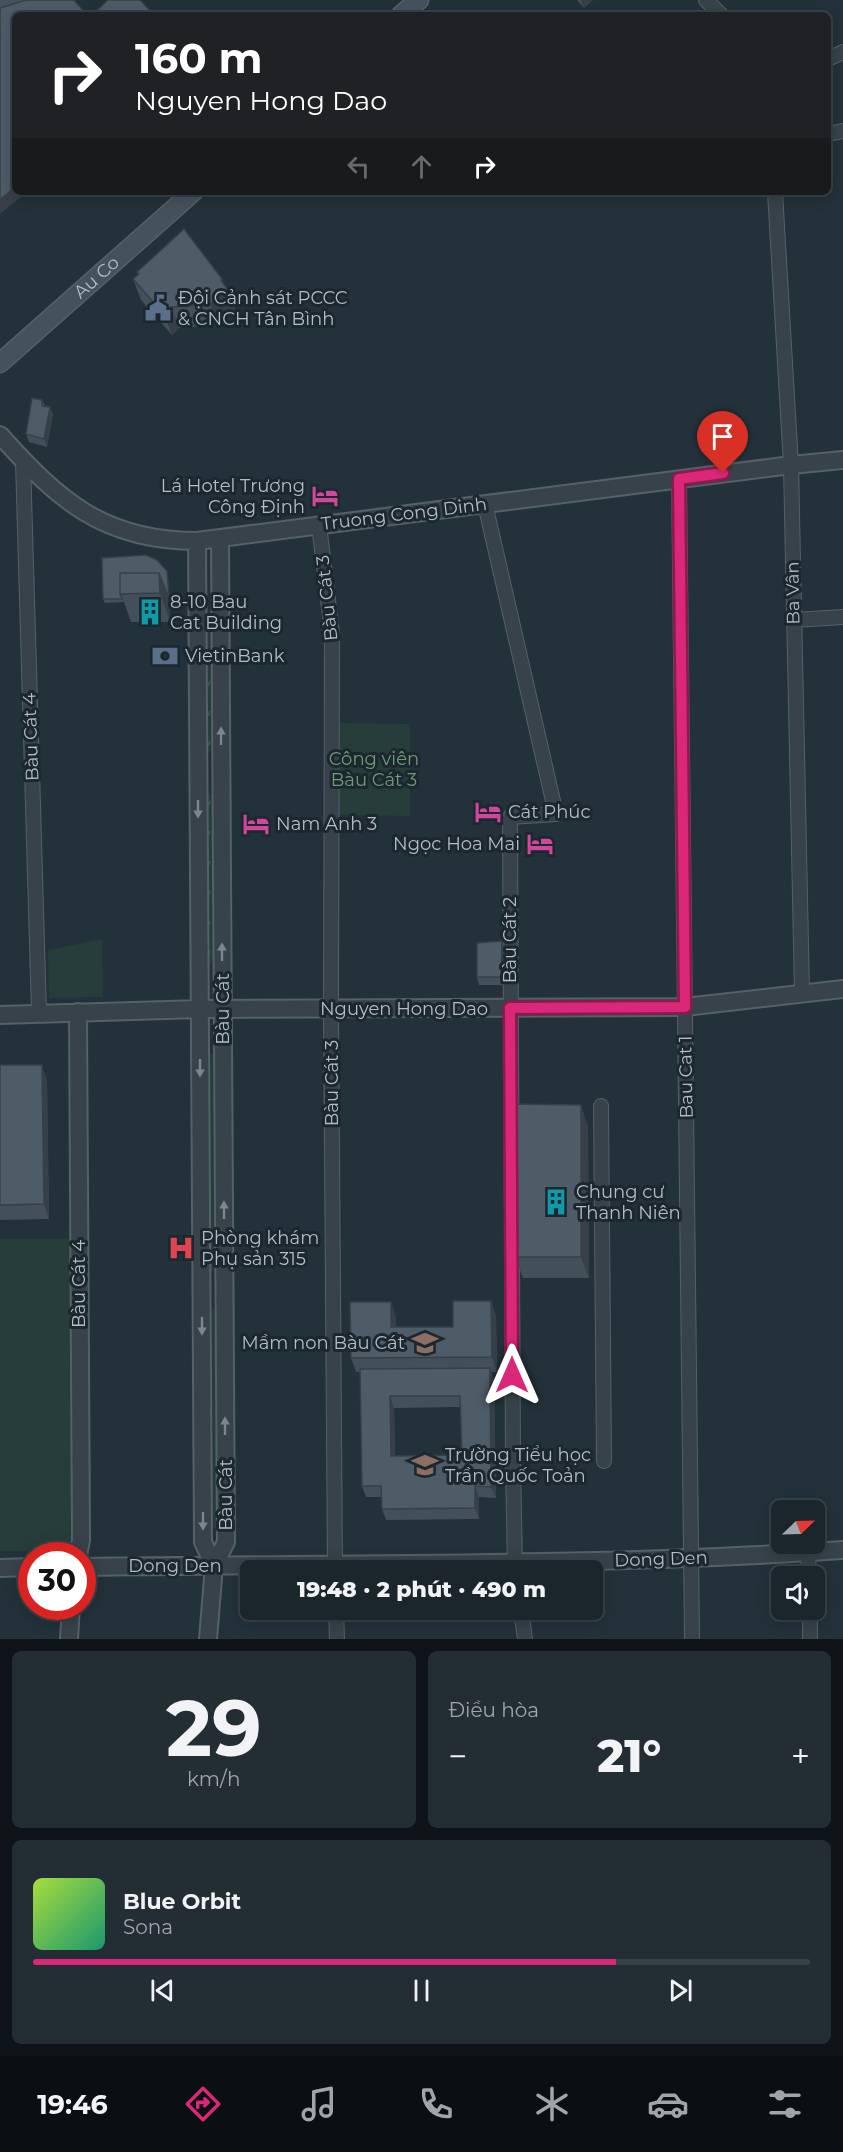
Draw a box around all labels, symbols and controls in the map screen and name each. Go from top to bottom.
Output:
text: 160 m [135,32,263,84]
icon: right [36,36,114,114]
text: Nguyen Hong Dao [135,84,387,117]
icon: left [342,150,375,183]
icon: ahead [405,150,438,183]
icon: right [468,150,501,183]
street label: Au Co [69,252,124,303]
place label: Đội Cảnh sát PCCC & CNCH Tân Bình [178,287,348,330]
public building icon: Đội Cảnh sát PCCC & CNCH Tân Bình [143,293,173,323]
pin [697,411,748,473]
icon: arrive [706,420,739,453]
place label: Lá Hotel Trương Công Định [161,475,305,518]
hotel icon: Lá Hotel Trương Công Định [310,481,340,511]
street label: Truong Cong Dinh [320,493,488,535]
street label: Bàu Cát 3 [312,554,342,642]
street label: Ba Vân [781,561,805,625]
place label: 8-10 Bau Cat Building [170,591,282,634]
building icon: 8-10 Bau Cat Building [135,597,165,627]
bank icon: VietinBank [150,641,180,671]
place label: VietinBank [185,645,285,667]
street label: Bàu Cát 4 [18,692,44,781]
one-way arrow [216,727,226,746]
park label: Công viên Bàu Cát 3 [329,748,419,791]
hotel icon: Cát Phúc [473,797,503,827]
one-way arrow [193,800,203,819]
place label: Cát Phúc [508,801,591,823]
hotel icon: Nam Anh 3 [241,809,271,839]
place label: Nam Anh 3 [276,813,377,835]
hotel icon: Ngọc Hoa Mai [525,829,555,859]
place label: Ngọc Hoa Mai [393,833,520,855]
street label: Bàu Cát 2 [499,897,521,983]
one-way arrow [218,943,227,962]
street label: Bàu Cát [212,973,234,1045]
street label: Nguyen Hong Dao [320,998,488,1020]
street label: Bau Cat 1 [674,1035,698,1119]
street label: Bàu Cát 3 [321,1040,343,1126]
one-way arrow [195,1058,205,1077]
place label: Chung cư Thanh Niên [576,1181,681,1224]
building icon: Chung cư Thanh Niên [541,1187,571,1217]
one-way arrow [219,1201,229,1220]
place label: Phòng khám Phụ sản 315 [201,1227,319,1270]
hospital icon: Phòng khám Phụ sản 315 [166,1233,196,1263]
street label: Bàu Cát 4 [68,1240,90,1328]
one-way arrow [197,1316,207,1335]
school or university icon: Mầm non Bàu Cát [410,1328,440,1358]
place label: Mầm non Bàu Cát [241,1332,405,1354]
position arrow [480,1343,544,1407]
one-way arrow [220,1417,230,1436]
place label: Trường Tiểu học Trần Quốc Toản [445,1444,591,1487]
school or university icon: Trường Tiểu học Trần Quốc Toản [410,1450,440,1480]
street label: Bàu Cát [215,1459,237,1531]
north arrow [771,1500,825,1554]
map controls [771,1500,825,1620]
one-way arrow [198,1511,208,1530]
speed limit sign: 30 [18,1542,96,1620]
street label: Dong Den [614,1546,708,1572]
street label: Dong Den [128,1555,222,1577]
button: sound [771,1566,825,1620]
text: 19:48 · 2 phút · 490 m [297,1576,546,1603]
text: 29 [166,1680,262,1776]
text: Điều hòa [449,1698,539,1722]
text: 21° [597,1728,661,1783]
text: − [449,1736,467,1776]
text: + [791,1736,810,1776]
text: km/h [187,1767,240,1791]
text: Blue Orbit [123,1888,241,1915]
text: Sona [123,1915,173,1939]
icon: previous [146,1974,179,2007]
icon: pause [405,1974,438,2007]
icon: next [664,1974,697,2007]
icon: directions [182,2083,224,2125]
icon: music [298,2083,340,2125]
icon: phone [415,2083,457,2125]
icon: climate [531,2083,573,2125]
icon: car [647,2083,689,2125]
icon: filters [764,2083,806,2125]
text: 19:46 [37,2088,108,2121]

